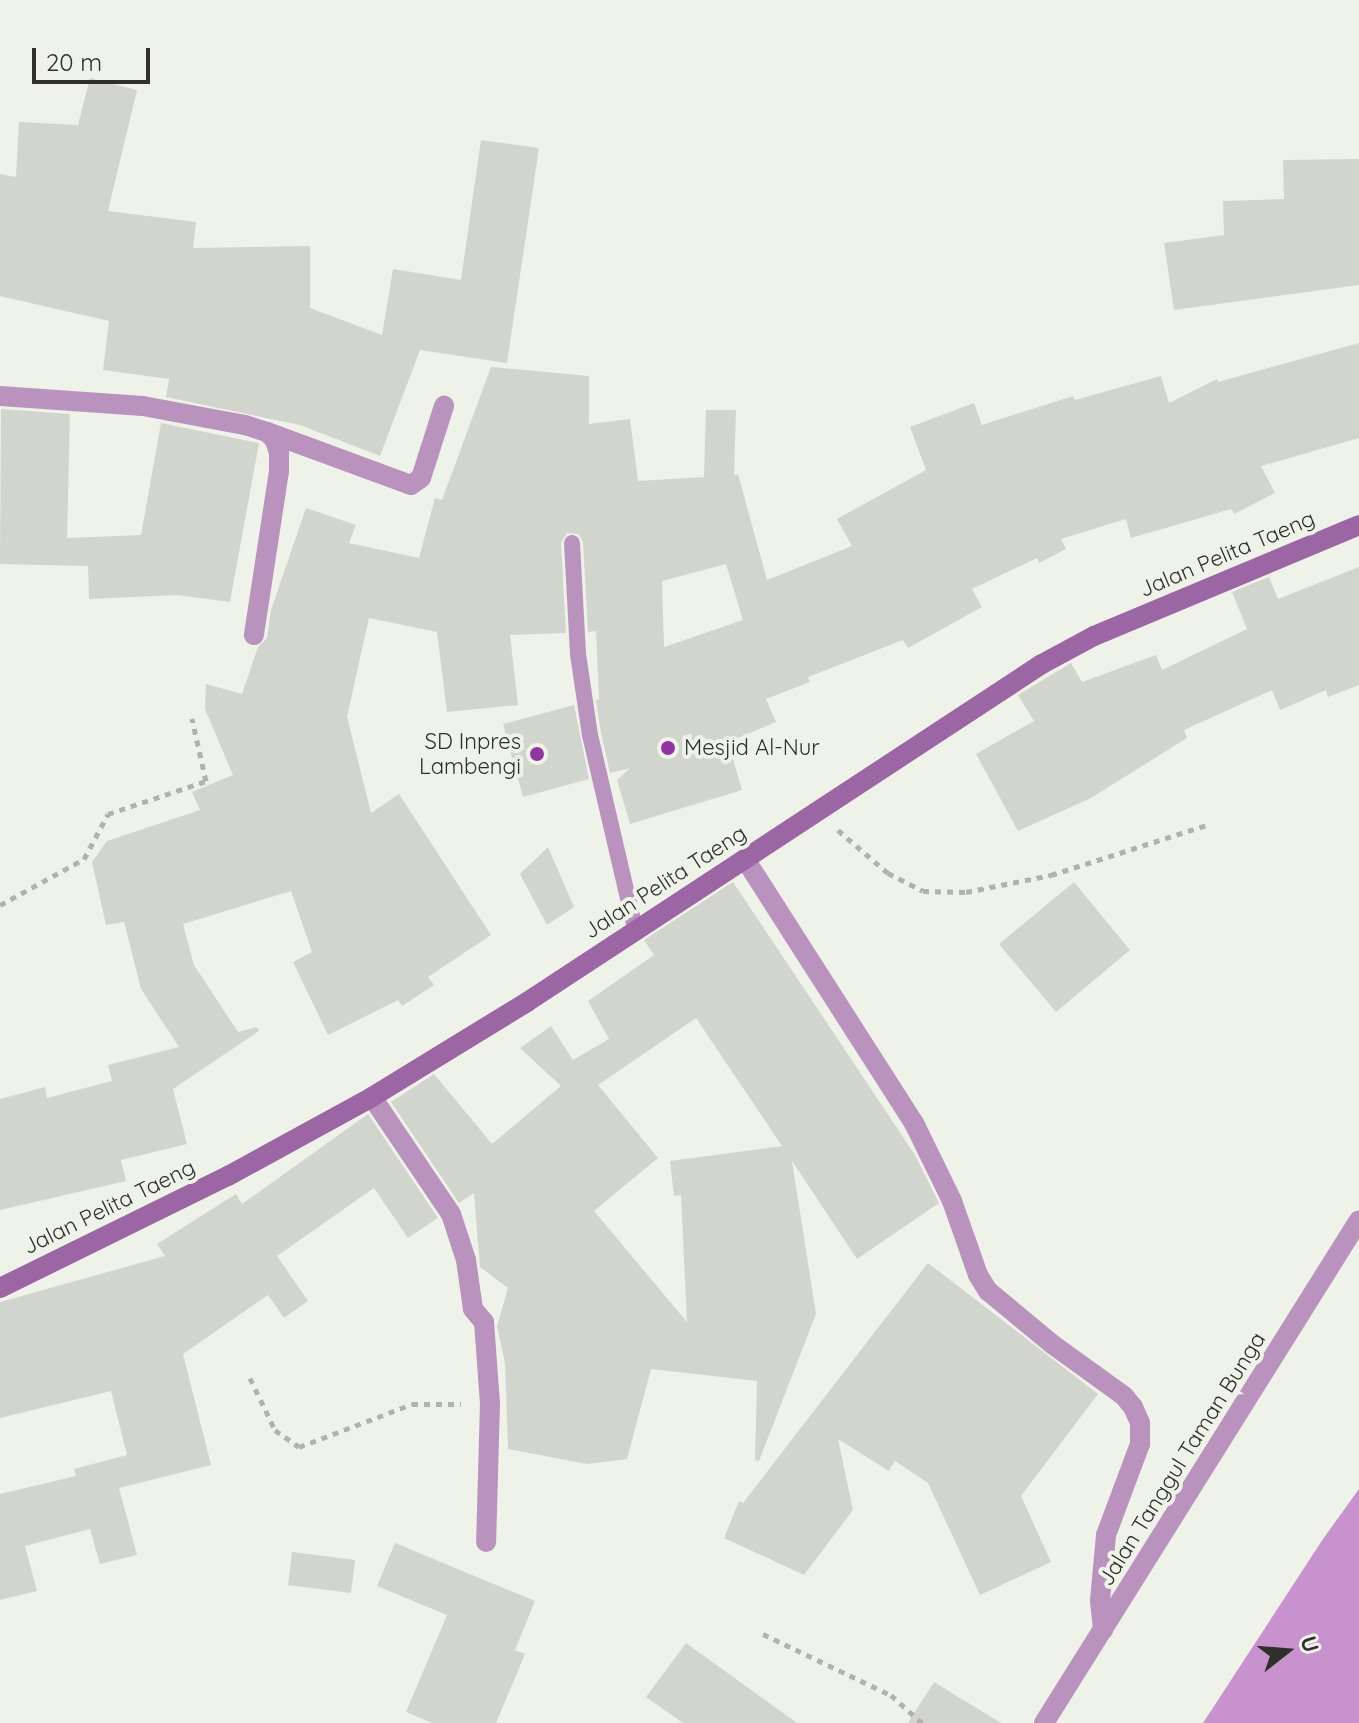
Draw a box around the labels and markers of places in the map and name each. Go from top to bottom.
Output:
place label: SD Inpres Lambengi [419,728,521,780]
place label: Mesjid Al-Nur [684,735,820,761]
marker: Mesjid Al-Nur [659,739,677,757]
marker: SD Inpres Lambengi [528,745,546,763]

